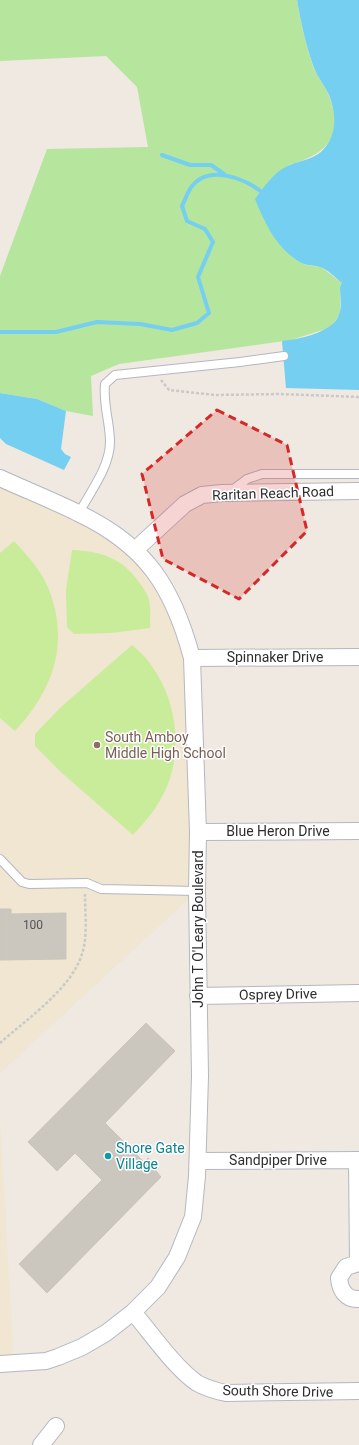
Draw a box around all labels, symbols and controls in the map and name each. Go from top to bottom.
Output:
street label: Raritan Reach Road [212,483,334,503]
street label: Spinnaker Drive [227,649,323,665]
place label: South Amboy Middle High School [105,729,226,761]
marker: South Amboy Middle High School [92,740,102,750]
street label: Blue Heron Drive [226,823,330,839]
street label: John T O'Leary Boulevard [190,850,206,1008]
house number: 100 [23,918,43,932]
street label: Osprey Drive [239,985,317,1003]
place label: Shore Gate Village [116,1140,185,1172]
marker: Shore Gate Village [103,1151,113,1161]
street label: Sandpiper Drive [229,1152,327,1168]
street label: South Shore Drive [222,1382,334,1400]

